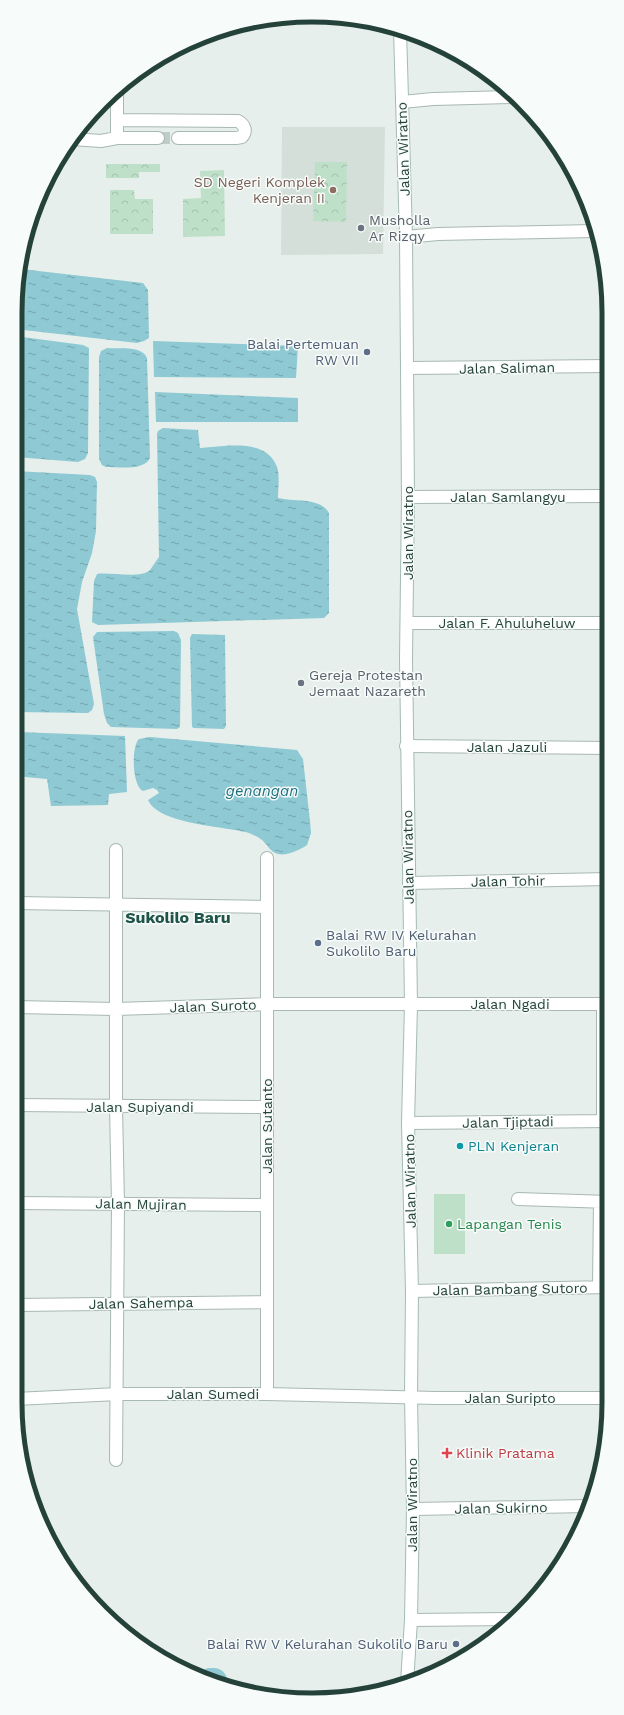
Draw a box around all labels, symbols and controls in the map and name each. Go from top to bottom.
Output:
street label: Jalan Wiratno [393,102,413,196]
place label: SD Negeri Komplek Kenjeran II [194,174,325,206]
marker: SD Negeri Komplek Kenjeran II [328,185,338,195]
place label: Musholla Ar Rizqy [369,212,430,244]
marker: Musholla Ar Rizqy [356,223,366,233]
place label: Balai Pertemuan RW VII [247,336,359,368]
marker: Balai Pertemuan RW VII [362,347,372,357]
street label: Jalan Saliman [459,359,555,377]
street label: Jalan Wiratno [400,486,416,580]
street label: Jalan Samlangyu [450,489,566,505]
street label: Jalan F. Ahuluheluw [439,615,576,631]
place label: Gereja Protestan Jemaat Nazareth [309,667,426,699]
marker: Gereja Protestan Jemaat Nazareth [296,678,306,688]
street label: Jalan Jazuli [467,739,547,755]
water label: genangan [225,782,298,800]
street label: Jalan Wiratno [399,810,417,904]
street label: Jalan Tohir [471,872,546,890]
district label: Sukolilo Baru [125,908,231,927]
place label: Balai RW IV Kelurahan Sukolilo Baru [326,927,477,959]
marker: Balai RW IV Kelurahan Sukolilo Baru [313,938,323,948]
street label: Jalan Suroto [169,996,257,1016]
street label: Jalan Ngadi [470,996,550,1012]
street label: Jalan Sutanto [259,1078,275,1174]
street label: Jalan Supiyandi [86,1099,194,1115]
street label: Jalan Tjiptadi [462,1113,554,1131]
street label: Jalan Wiratno [401,1134,419,1228]
place label: PLN Kenjeran [468,1138,559,1154]
marker: PLN Kenjeran [455,1141,465,1151]
street label: Jalan Mujiran [95,1195,187,1213]
place label: Lapangan Tenis [457,1216,562,1232]
marker: Lapangan Tenis [444,1219,454,1229]
street label: Jalan Bambang Sutoro [432,1280,588,1298]
street label: Jalan Sahempa [88,1294,194,1312]
street label: Jalan Sumedi [167,1386,259,1402]
street label: Jalan Suripto [464,1390,556,1406]
place label: Klinik Pratama [456,1445,555,1461]
marker: Klinik Pratama [441,1447,453,1459]
street label: Jalan Wiratno [404,1458,420,1552]
street label: Jalan Sukirno [454,1499,548,1517]
place label: Balai RW V Kelurahan Sukolilo Baru [207,1636,448,1652]
marker: Balai RW V Kelurahan Sukolilo Baru [451,1639,461,1649]

